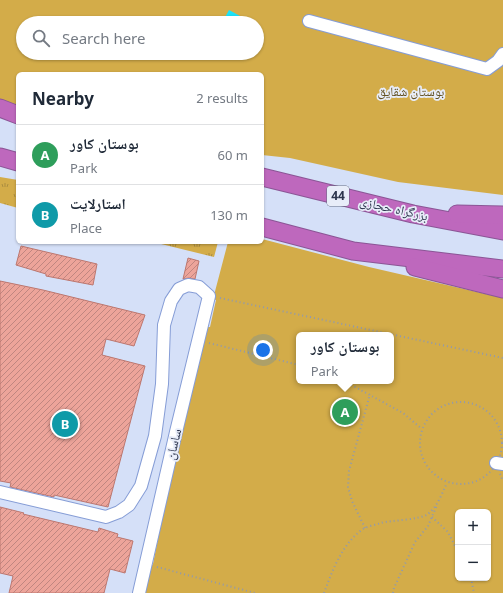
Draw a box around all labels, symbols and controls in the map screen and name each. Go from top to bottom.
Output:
search box [16,16,264,60]
icon: search [30,27,52,49]
text: Search here [62,28,145,48]
park label: بوستان شقایق [378,82,444,100]
text: Nearby [32,87,94,110]
text: 2 results [196,89,248,107]
text: بوستان کاور [70,133,139,153]
text: A [41,146,50,164]
text: 60 m [218,146,248,164]
text: Park [70,159,97,177]
road number: 44 [327,186,349,206]
street label: بزرگراه حجازی [358,191,430,225]
text: استارلایت [70,193,126,213]
text: B [41,206,49,224]
text: 130 m [210,206,248,224]
text: Place [70,219,102,237]
popup [296,332,394,384]
text: بوستان کاور [311,336,379,356]
your location [253,340,273,360]
text: Park [311,362,338,380]
pin: A [332,397,358,427]
pin: B [52,409,78,439]
street label: ساسان [161,427,185,461]
map controls [455,509,491,581]
button: + [455,509,491,545]
button: − [455,545,491,581]

